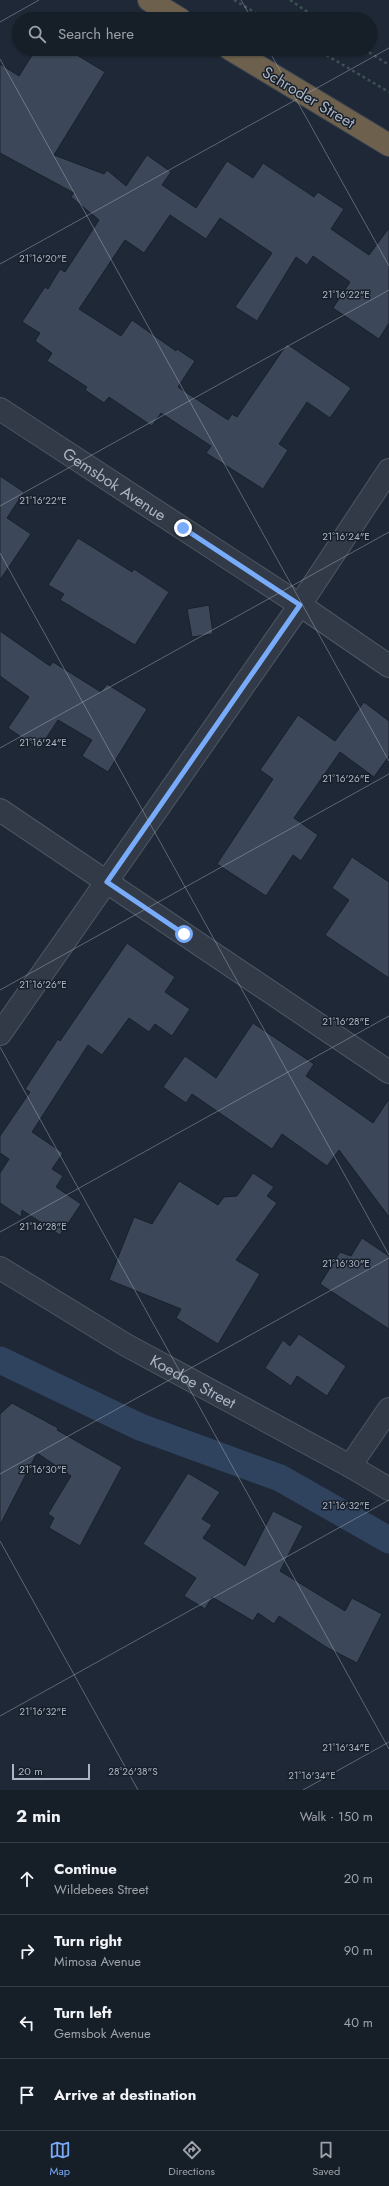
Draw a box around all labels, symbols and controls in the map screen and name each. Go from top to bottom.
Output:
search box [12,12,377,56]
icon: search [26,23,48,45]
text: Search here [58,23,134,45]
street label: Schroder Street [258,61,360,134]
text: 21°16'20"E [19,251,67,266]
text: 21°16'22"E [322,287,370,302]
street label: Gemsbok Avenue [58,442,171,527]
text: 21°16'22"E [19,493,67,508]
route end [174,519,192,537]
text: 21°16'24"E [322,529,370,544]
text: 21°16'24"E [19,735,67,750]
text: 21°16'26"E [322,771,370,786]
route start [175,925,193,943]
text: 21°16'26"E [19,977,67,992]
text: 21°16'28"E [322,1014,370,1029]
text: 21°16'28"E [19,1219,67,1234]
text: 21°16'30"E [322,1256,370,1271]
street label: Koedoe Street [146,1349,240,1414]
text: 21°16'30"E [19,1462,67,1477]
text: 21°16'32"E [322,1498,370,1513]
text: 21°16'32"E [19,1704,67,1719]
text: 21°16'34"E [322,1740,370,1755]
scale bar [12,1762,90,1781]
text: 20 m [18,1763,43,1779]
text: 28°26'38"S [108,1764,158,1779]
text: 21°16'34"E [288,1768,336,1783]
text: 2 min [16,1804,61,1828]
text: Walk · 150 m [300,1807,373,1826]
text: Continue [54,1858,117,1880]
icon: ahead [16,1868,38,1890]
text: 20 m [344,1869,373,1888]
text: Wildebees Street [54,1880,148,1899]
text: Turn right [54,1930,122,1952]
icon: right [16,1940,38,1962]
text: 90 m [344,1941,373,1960]
text: Mimosa Avenue [54,1952,141,1971]
text: Turn left [54,2002,112,2024]
icon: left [16,2012,38,2034]
text: 40 m [344,2013,373,2032]
text: Gemsbok Avenue [54,2024,151,2043]
icon: arrive [16,2084,38,2106]
text: Arrive at destination [54,2084,196,2106]
tab: Map [49,2139,71,2179]
tab: Directions [168,2139,215,2179]
tab: Saved [312,2139,340,2179]

